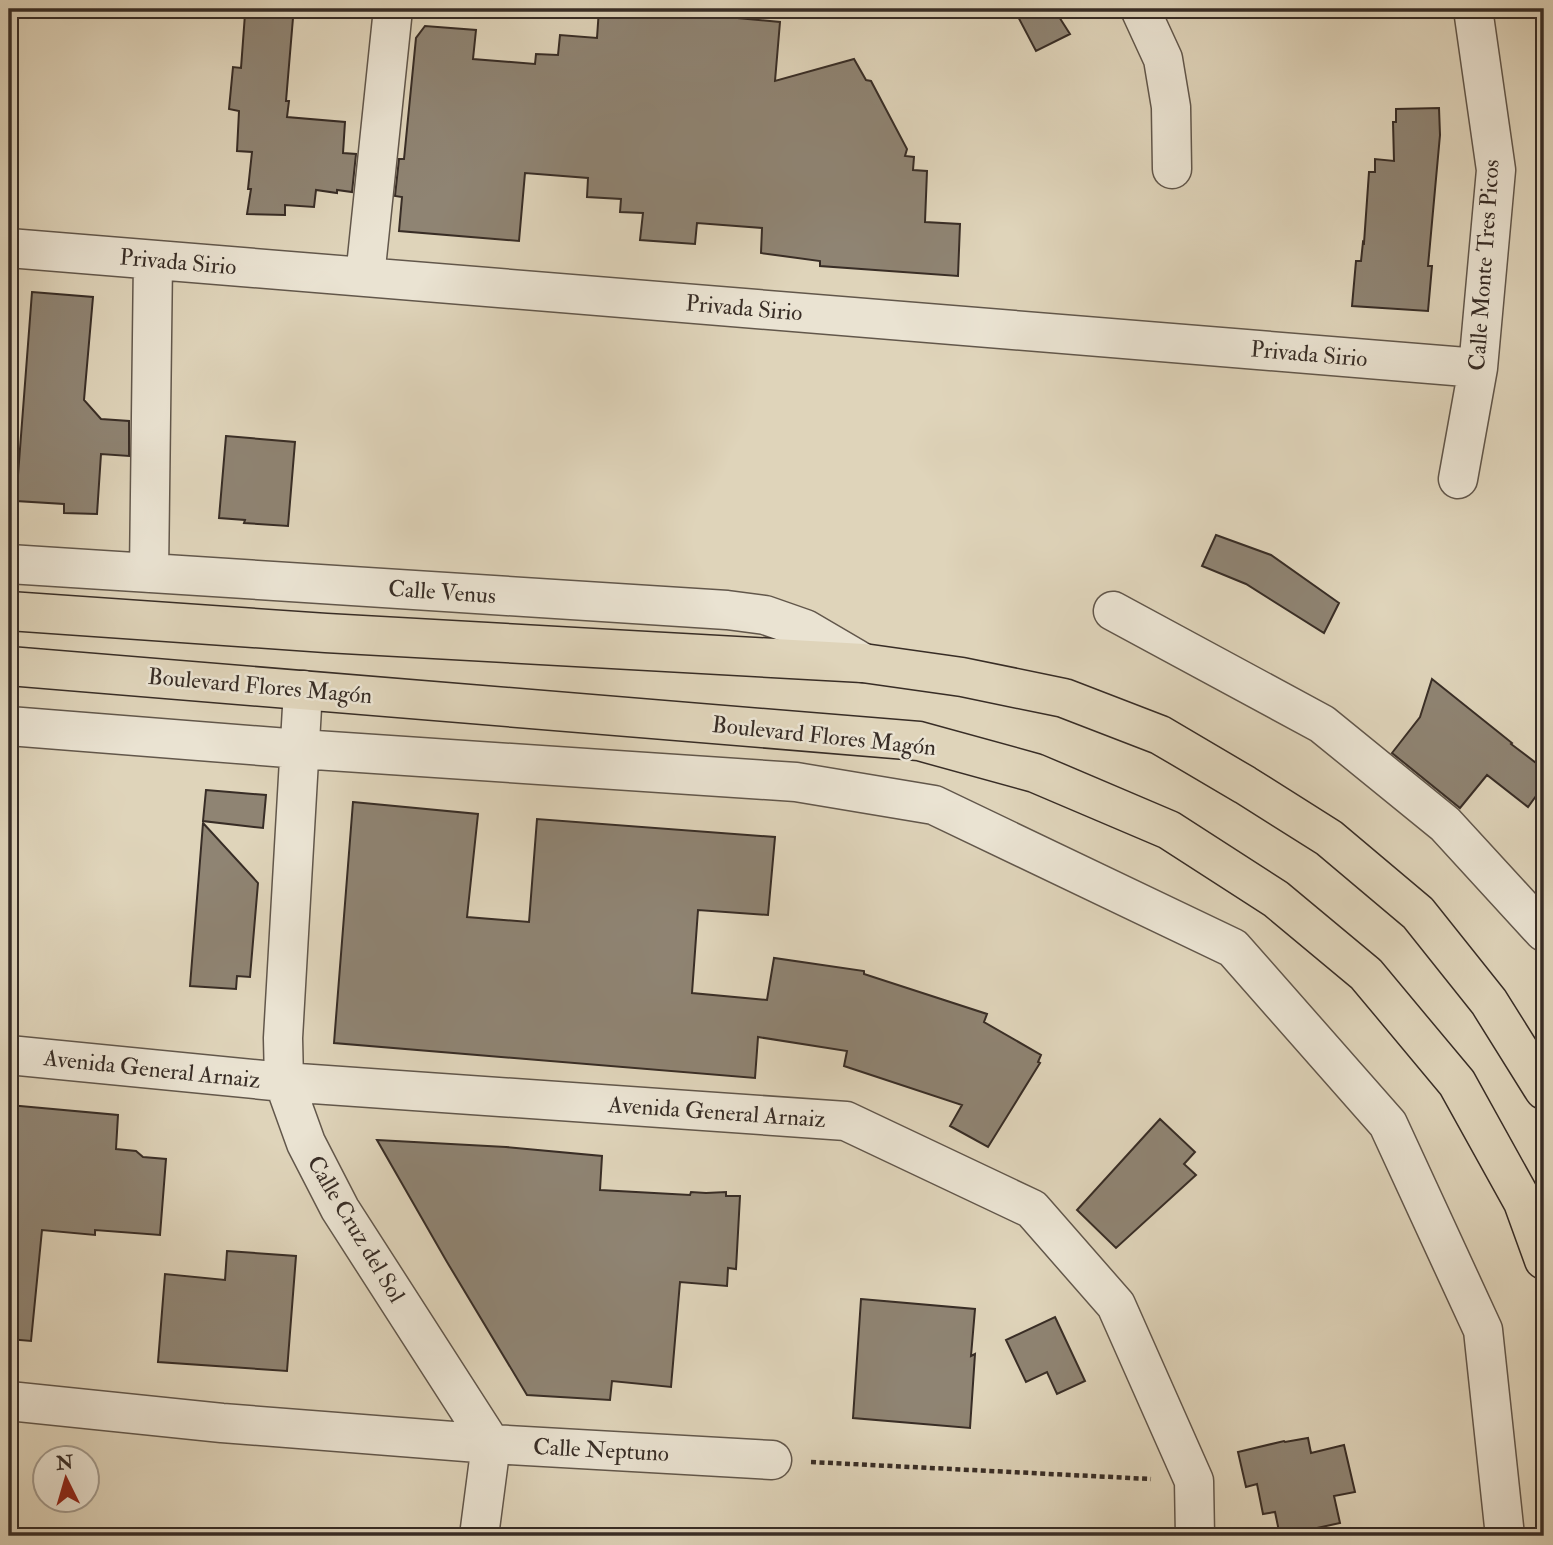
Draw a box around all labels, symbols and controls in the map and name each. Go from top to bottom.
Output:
street label: Calle Monte Tres Picos [1462,158,1506,372]
street label: Privada Sirio [118,242,238,282]
street label: Privada Sirio [684,288,804,328]
street label: Privada Sirio [1249,334,1369,374]
street label: Calle Venus [387,574,497,610]
street label: Boulevard Flores Magón [147,662,374,710]
street label: Boulevard Flores Magón [710,710,938,762]
street label: Avenida General Arnaiz [41,1043,262,1095]
street label: Avenida General Arnaiz [606,1090,827,1134]
street label: Calle Cruz del Sol [301,1150,411,1308]
street label: Calle Neptuno [532,1432,670,1469]
north arrow [32,1444,102,1514]
text: N [54,1450,75,1476]

